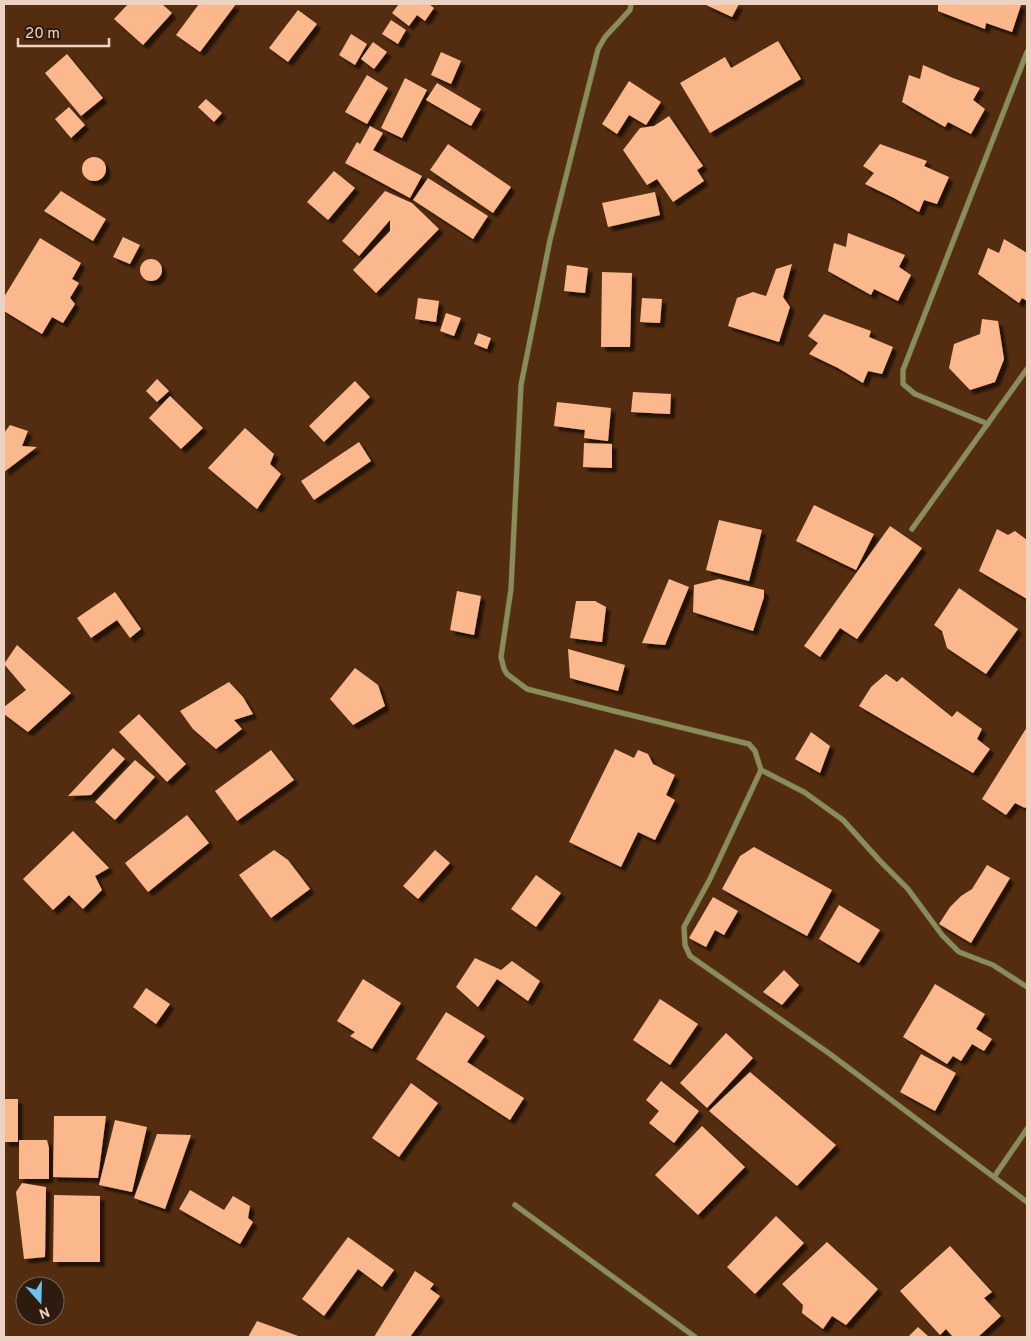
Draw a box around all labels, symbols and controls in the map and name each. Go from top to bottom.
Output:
scale bar [18,15,109,47]
text: 20 m [25,25,60,44]
north arrow [15,1276,65,1326]
text: N [36,1302,52,1322]

